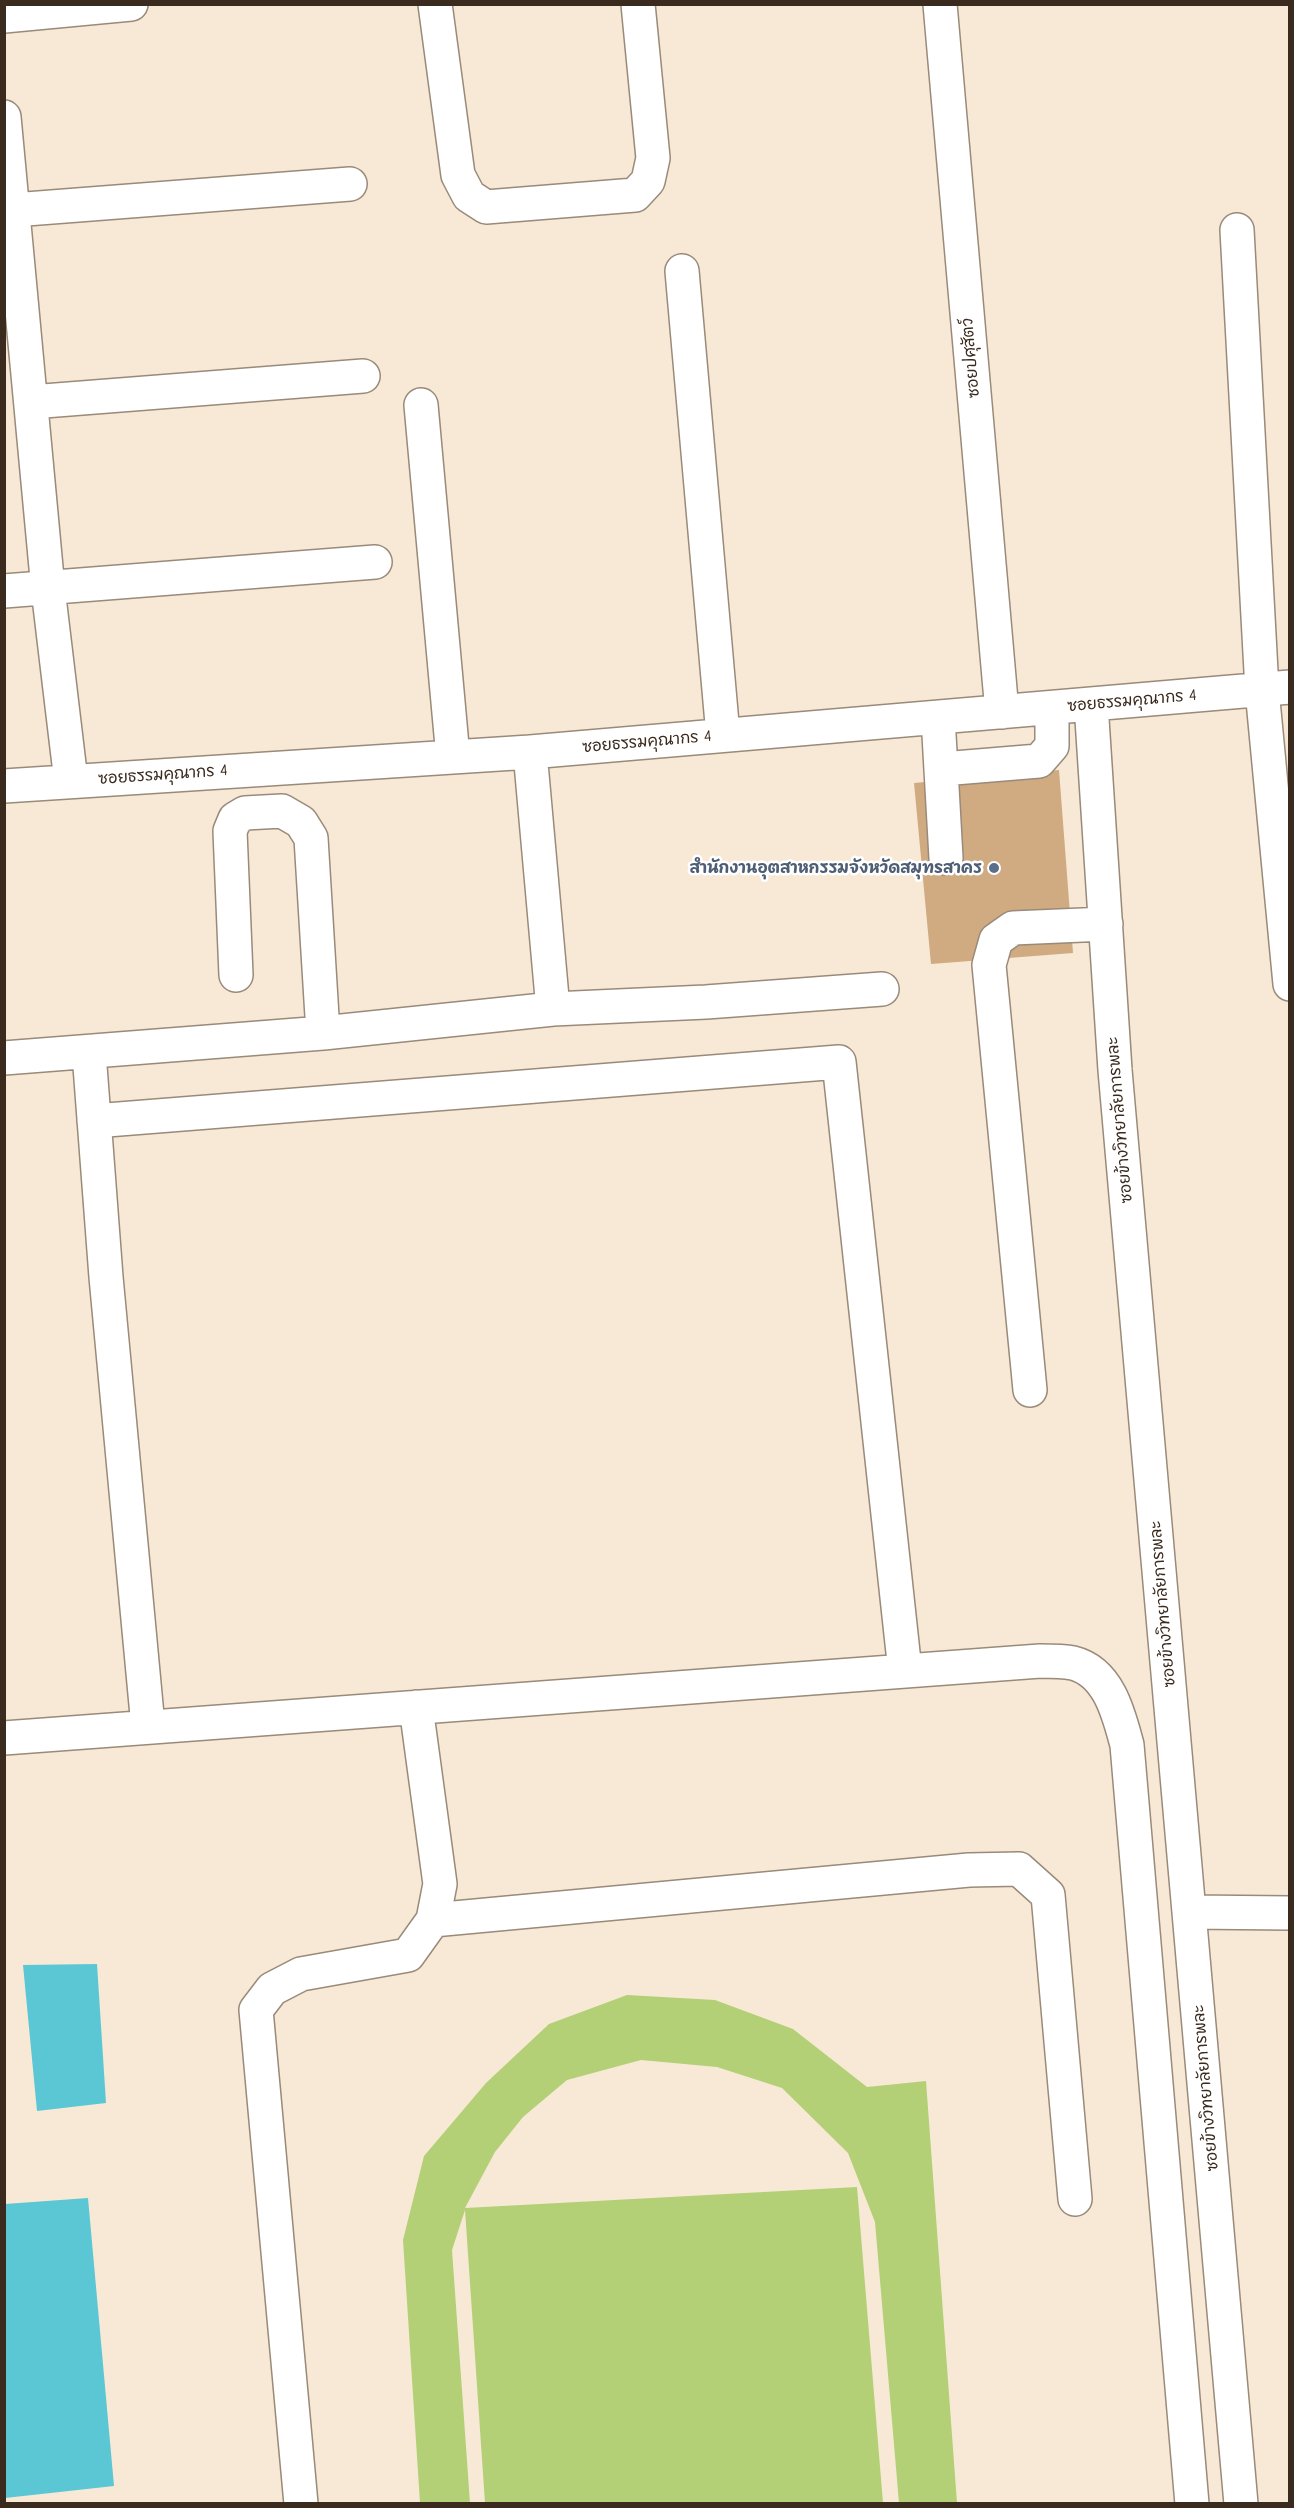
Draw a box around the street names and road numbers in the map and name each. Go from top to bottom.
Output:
street label: ซอยปศุสัตว์ [958,317,984,399]
street label: ซอยธรรมคุณากร 4 [1066,686,1198,716]
street label: ซอยธรรมคุณากร 4 [581,727,713,757]
street label: ซอยธรรมคุณากร 4 [98,761,228,789]
street label: ซอยข้างวิทยาลัยการพละ [1103,1036,1137,1204]
street label: ซอยข้างวิทยาลัยการพละ [1146,1520,1180,1688]
street label: ซอยข้างวิทยาลัยการพละ [1189,2004,1223,2172]

